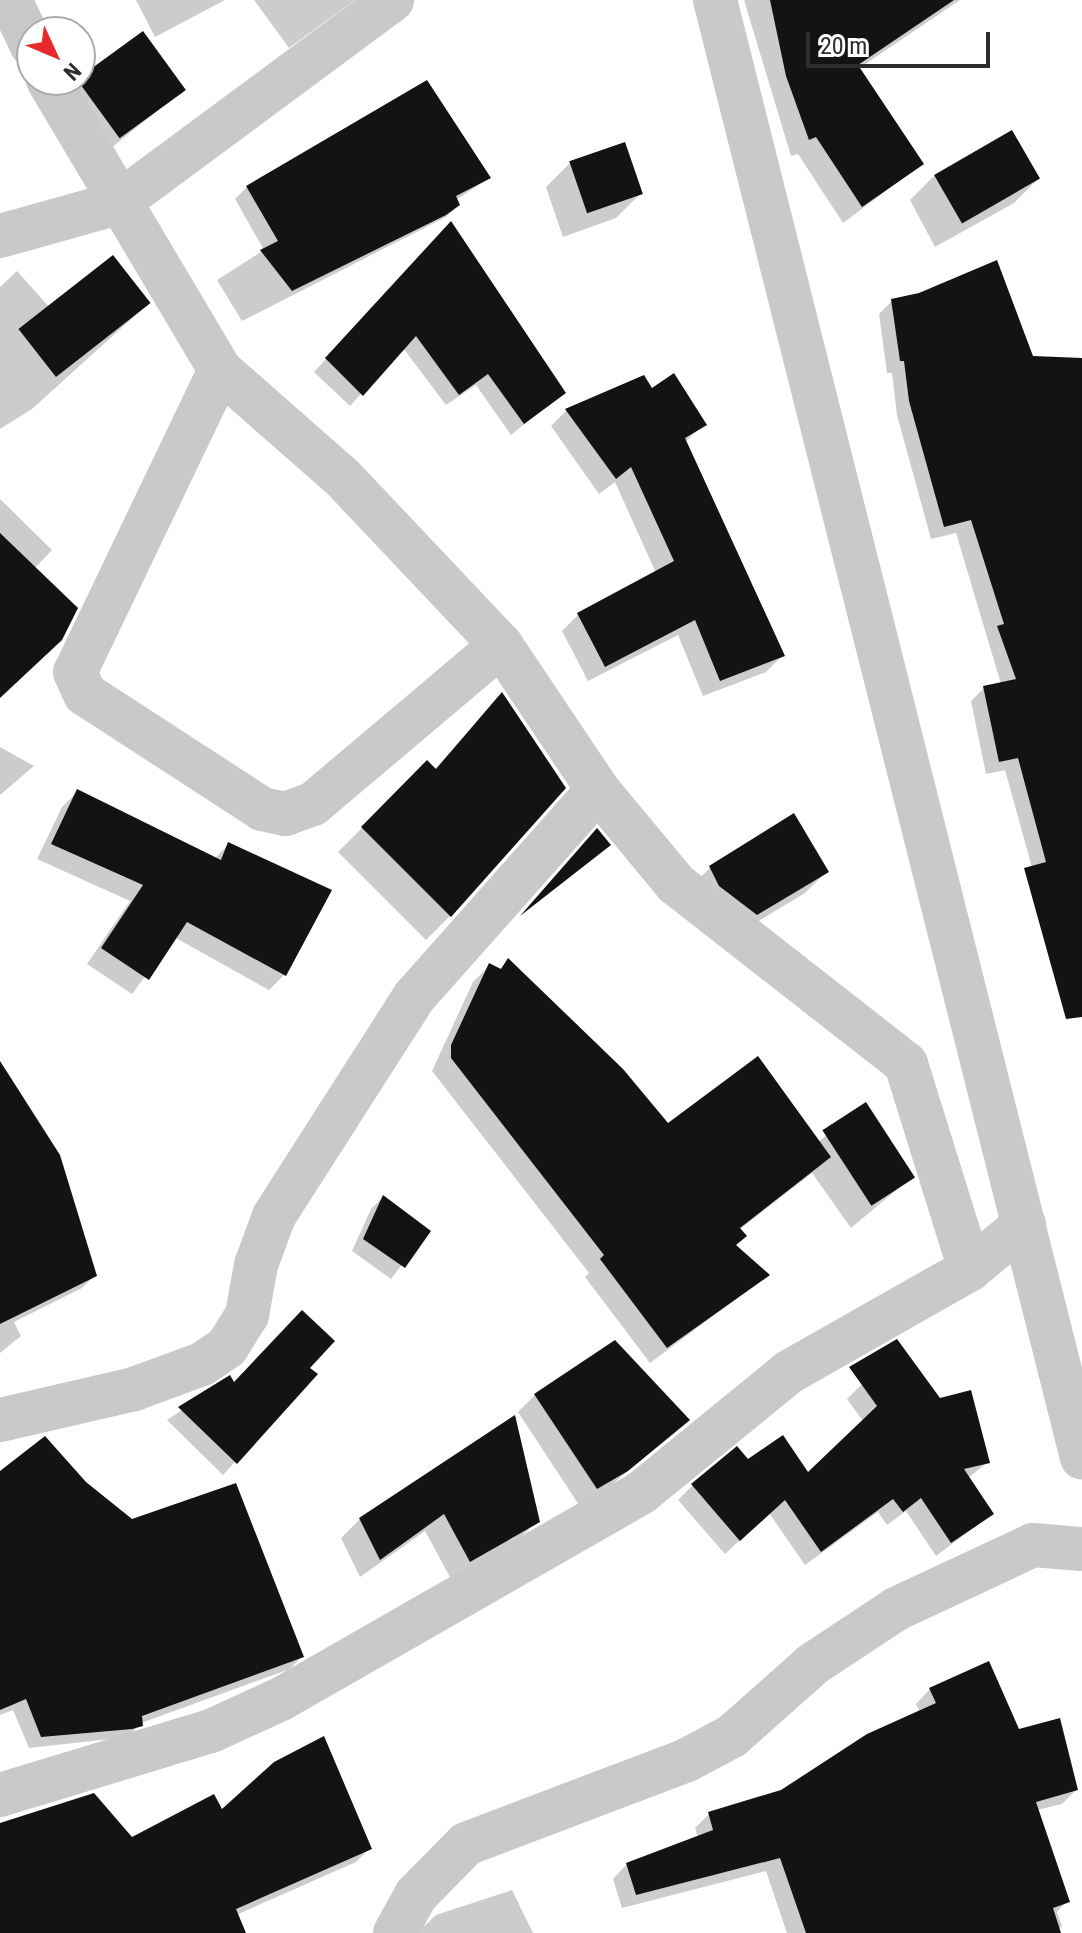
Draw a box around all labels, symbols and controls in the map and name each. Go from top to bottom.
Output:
north arrow [16,16,96,96]
scale bar [810,16,994,66]
text: 20 m [820,32,867,60]
text: N [59,58,86,85]

